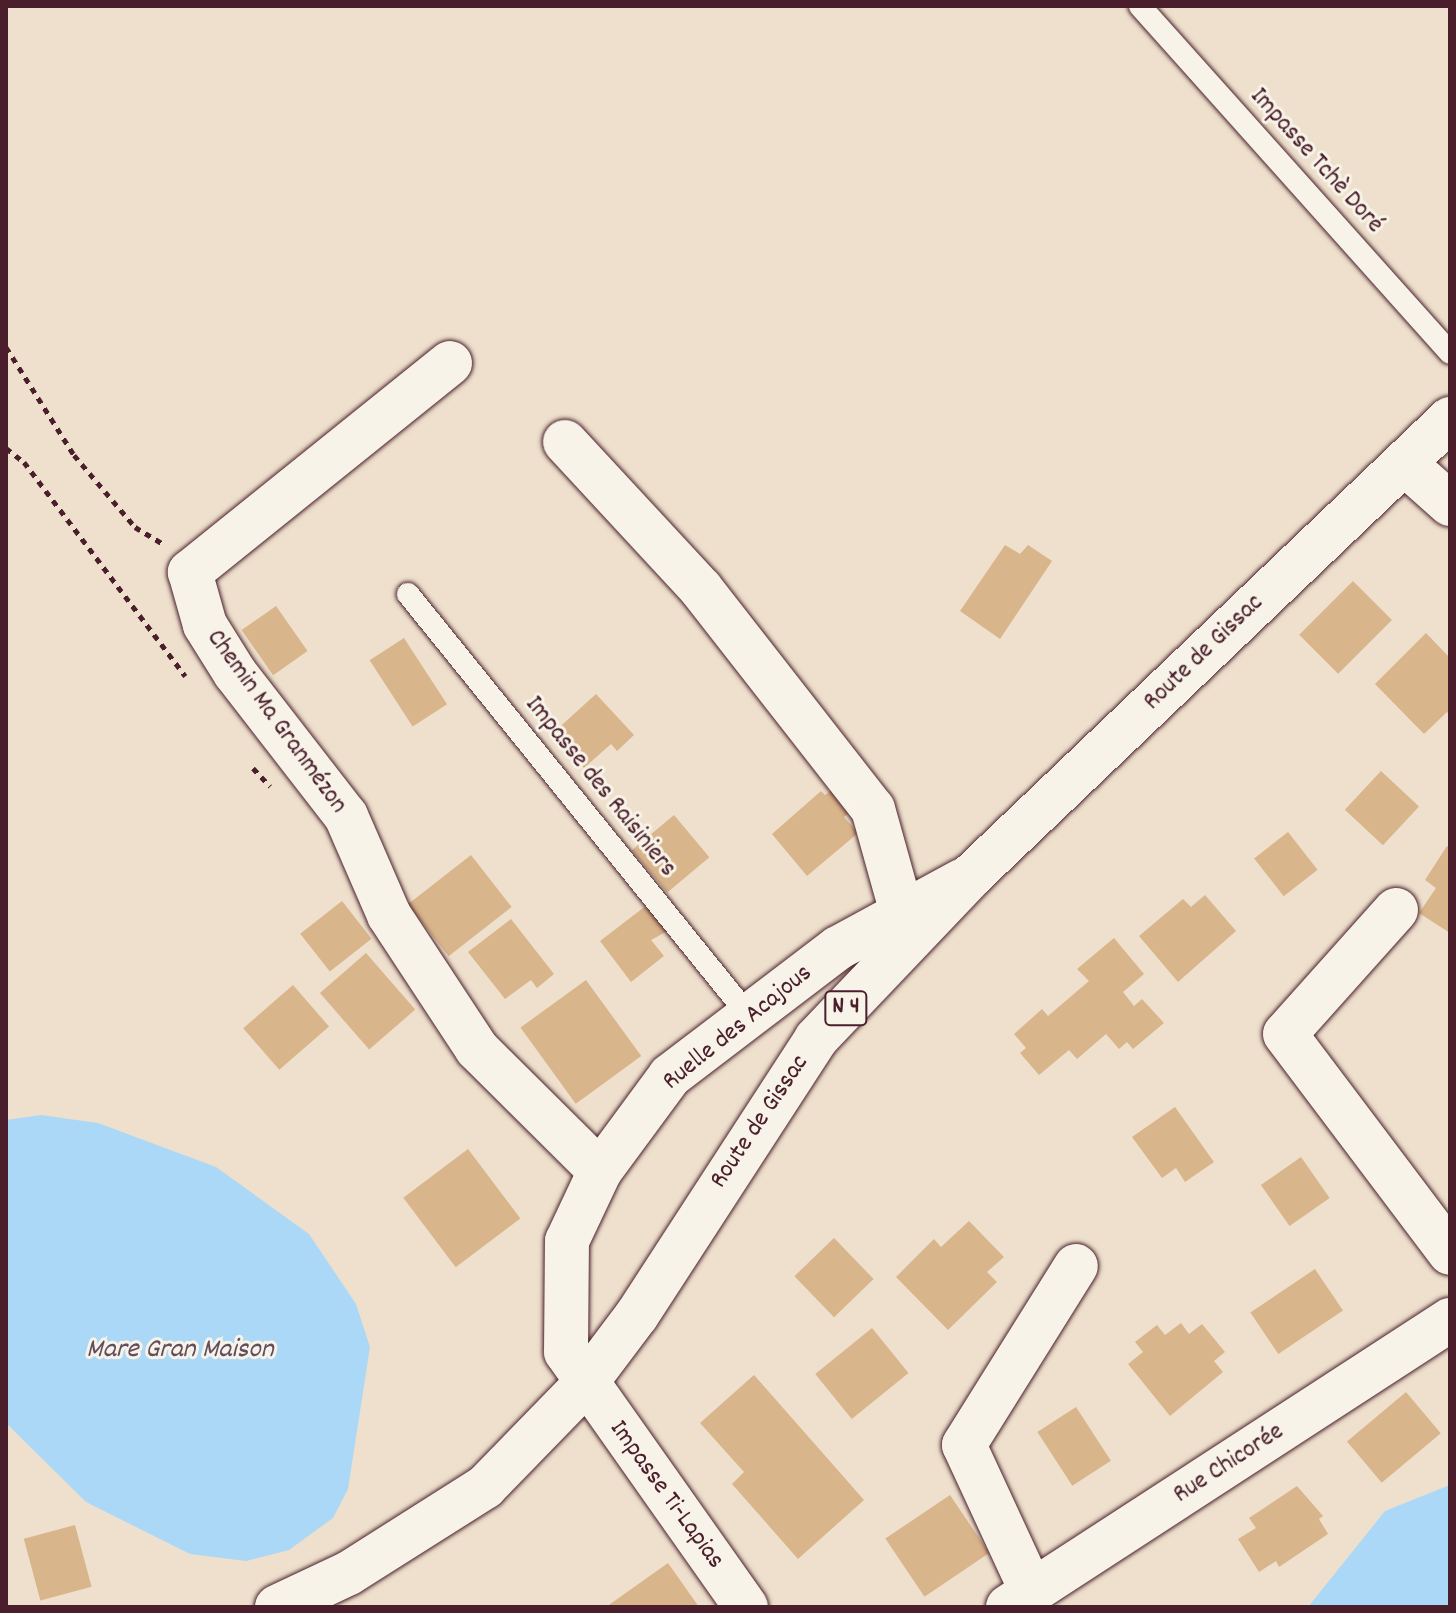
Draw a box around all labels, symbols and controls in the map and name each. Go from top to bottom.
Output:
street label: Impasse Tchè Doré [1242,82,1390,240]
street label: Route de Gissac [1138,588,1270,718]
street label: Chemin Ma Granmézon [199,624,353,820]
street label: Impasse des Raisiniers [517,690,683,884]
street label: Ruelle des Acajous [657,958,819,1098]
road number: N 4 [824,988,868,1028]
street label: Route de Gissac [704,1049,816,1195]
water label: Mare Gran Maison [86,1334,274,1368]
street label: Impasse Ti-Lapias [602,1415,730,1575]
street label: Rue Chicorée [1168,1417,1290,1511]

